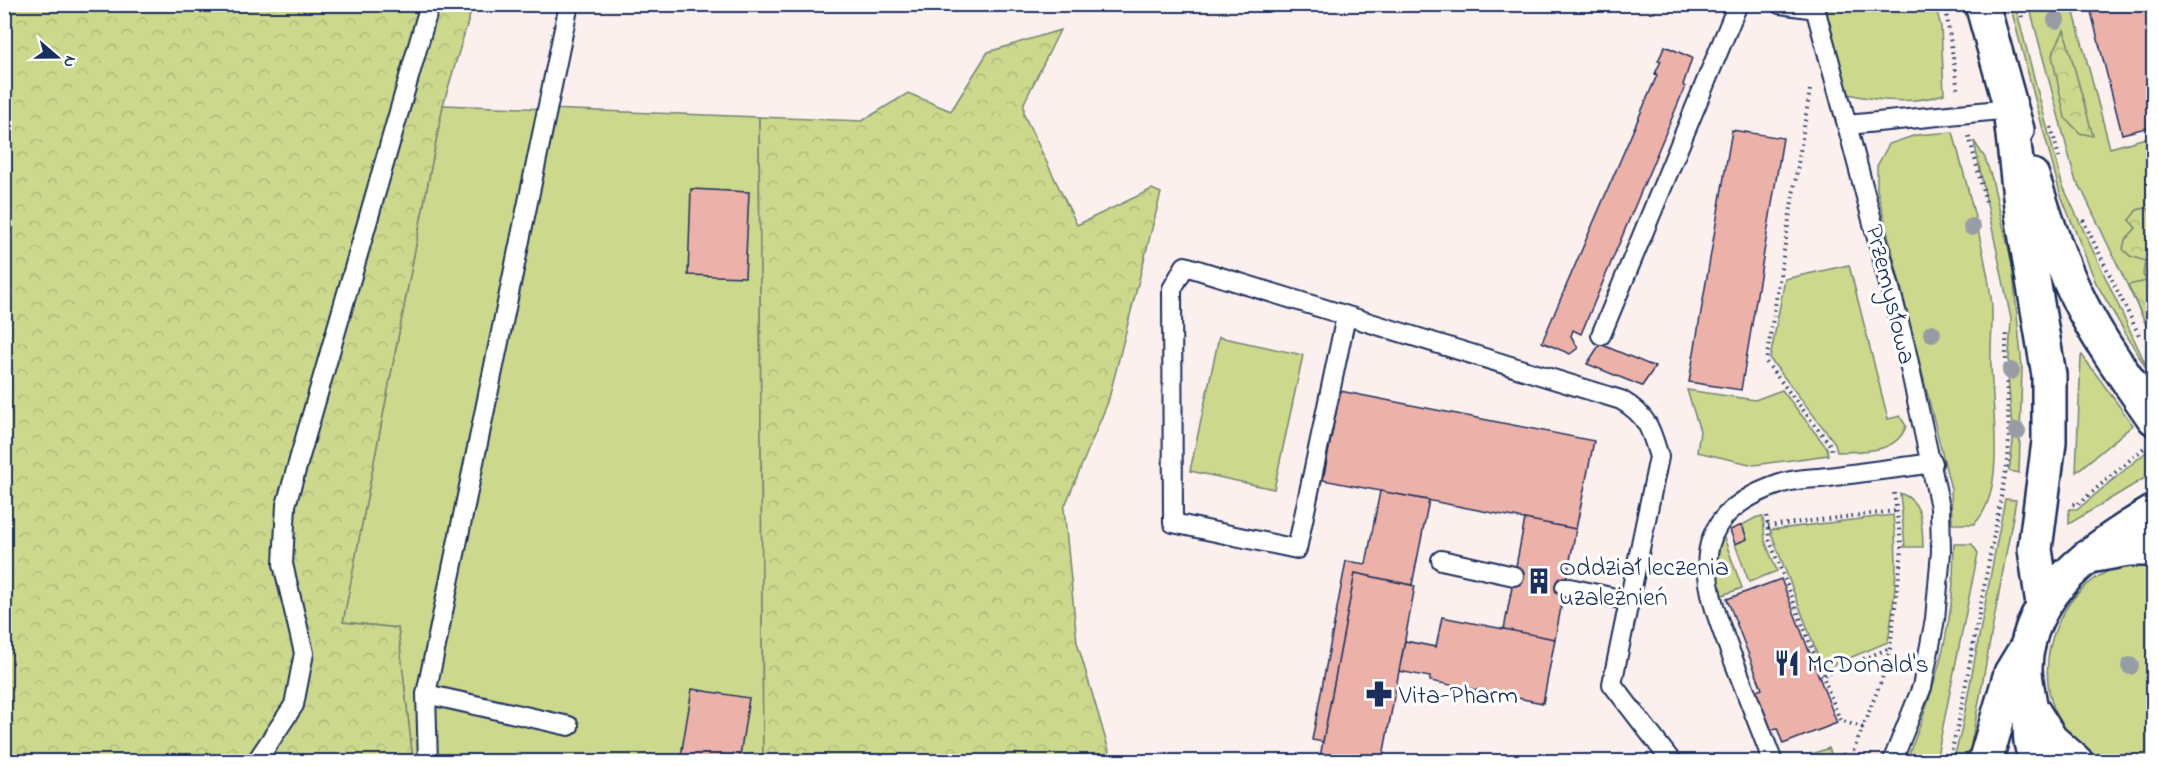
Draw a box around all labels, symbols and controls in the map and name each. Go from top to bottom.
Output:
north arrow [27,27,87,87]
text: N [56,52,82,71]
street label: Przemysłowa [1853,221,1925,368]
place label: Oddział leczenia uzależnień [1559,550,1729,618]
building icon: Oddział leczenia uzależnień [1524,566,1554,596]
place label: McDonald's [1807,647,1929,685]
restaurant icon: McDonald's [1772,648,1802,678]
place label: Vita-Pharm [1398,678,1518,716]
pharmacy icon: Vita-Pharm [1364,679,1394,709]

